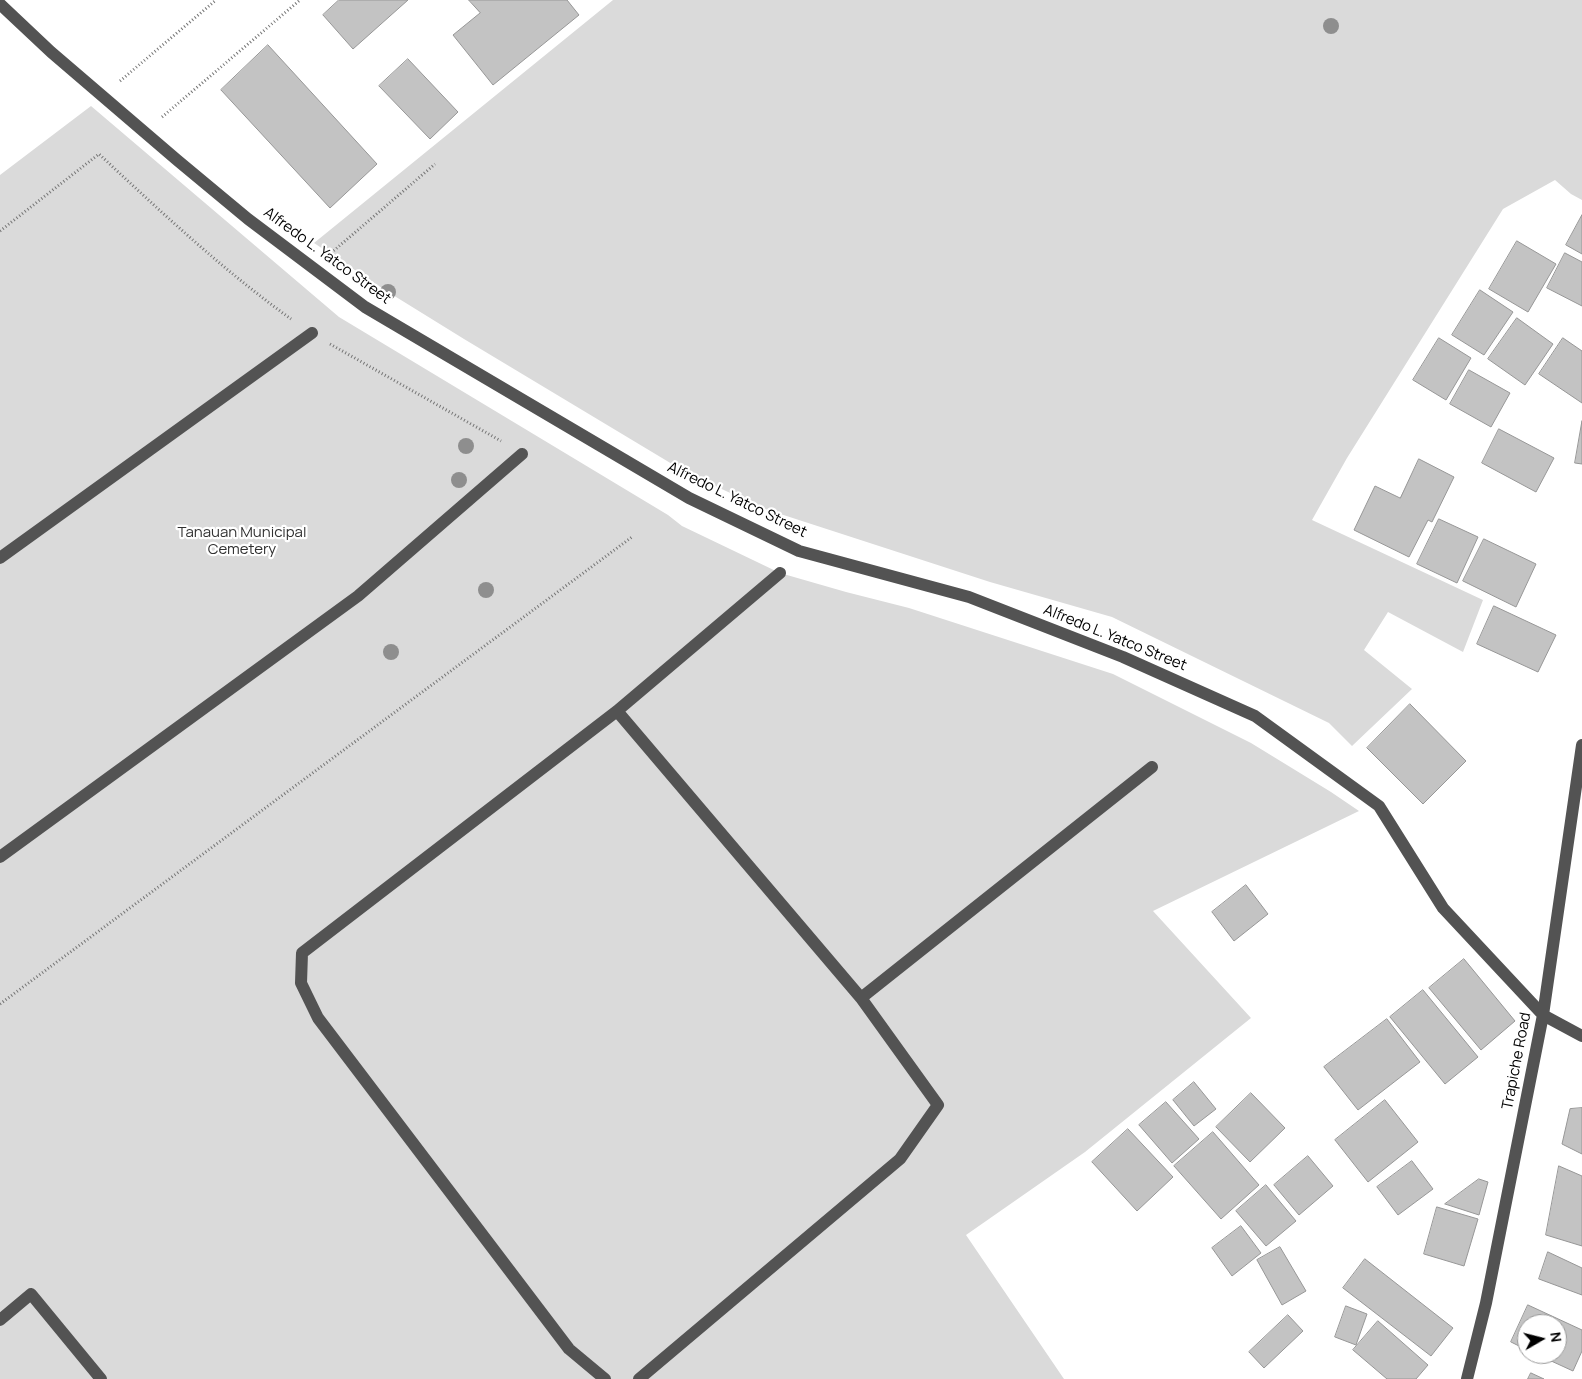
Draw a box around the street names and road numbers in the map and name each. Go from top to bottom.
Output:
street label: Alfredo L. Yatco Street [260,204,394,308]
street label: Alfredo L. Yatco Street [664,458,810,542]
street label: Alfredo L. Yatco Street [1041,601,1189,675]
street label: Trapiche Road [1499,1011,1535,1111]

